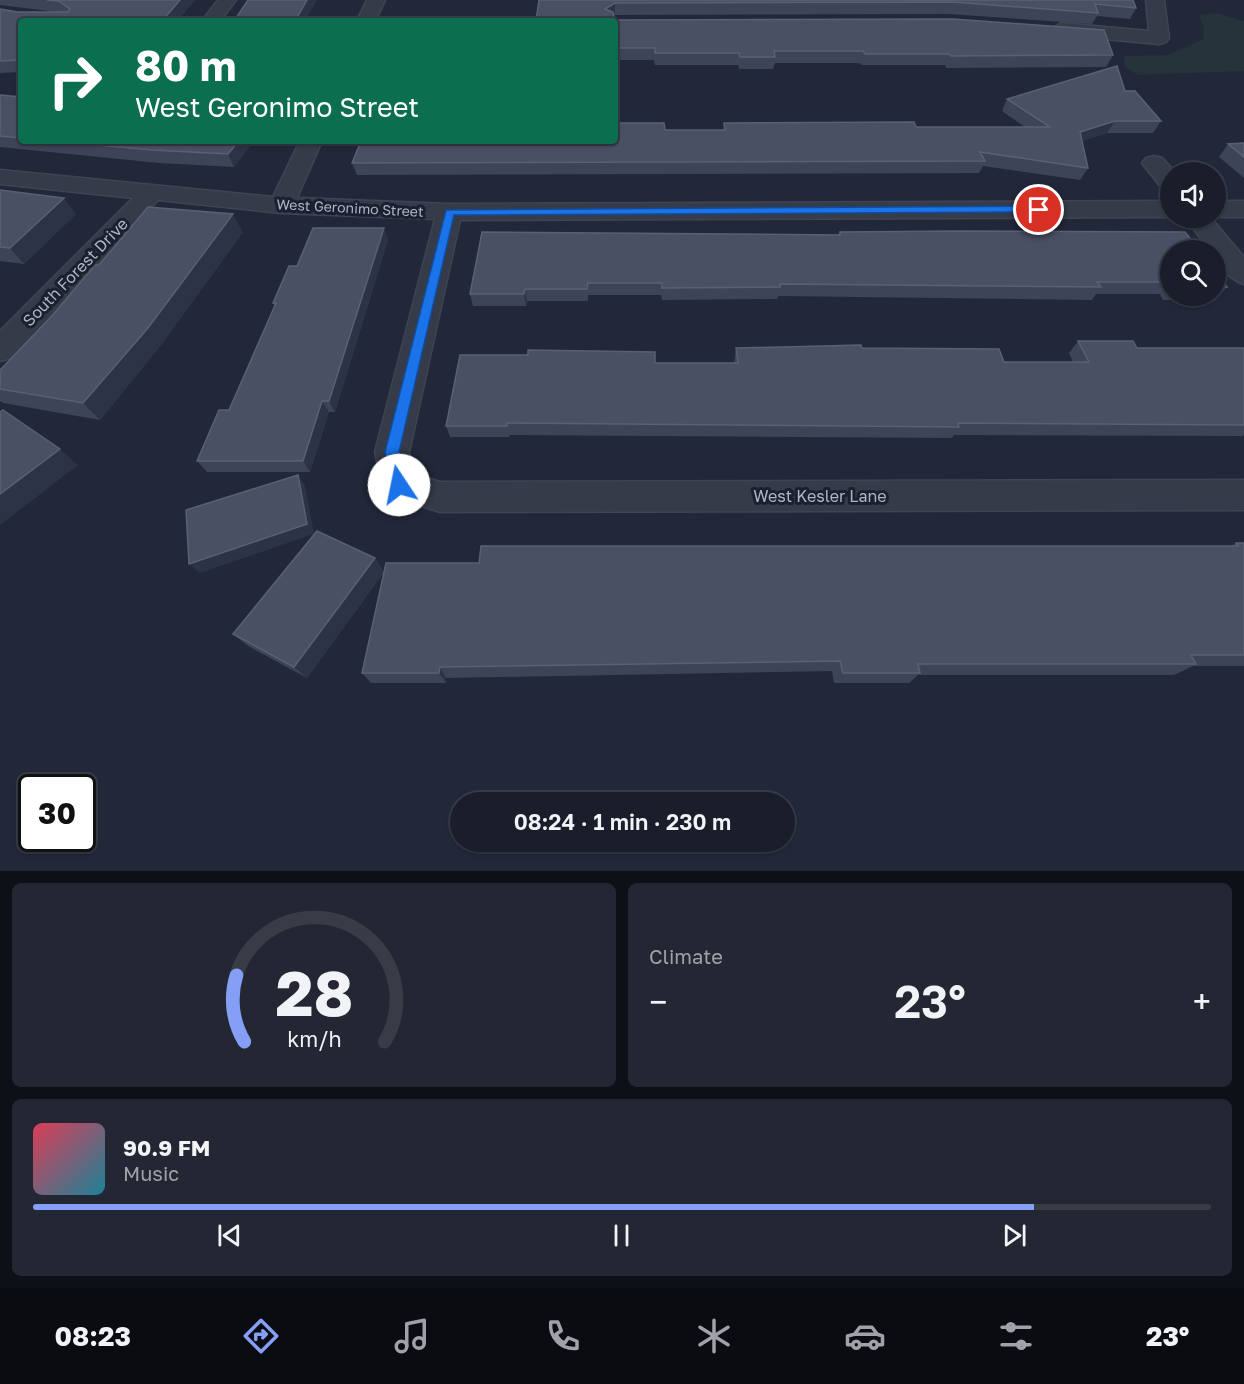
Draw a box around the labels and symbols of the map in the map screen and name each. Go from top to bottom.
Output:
pin [1013,184,1064,235]
street label: West Geronimo Street [276,195,424,220]
street label: South Forest Drive [18,214,132,330]
position arrow [367,453,431,517]
street label: West Kesler Lane [753,486,887,506]
speed limit sign: 30 [18,774,96,852]

